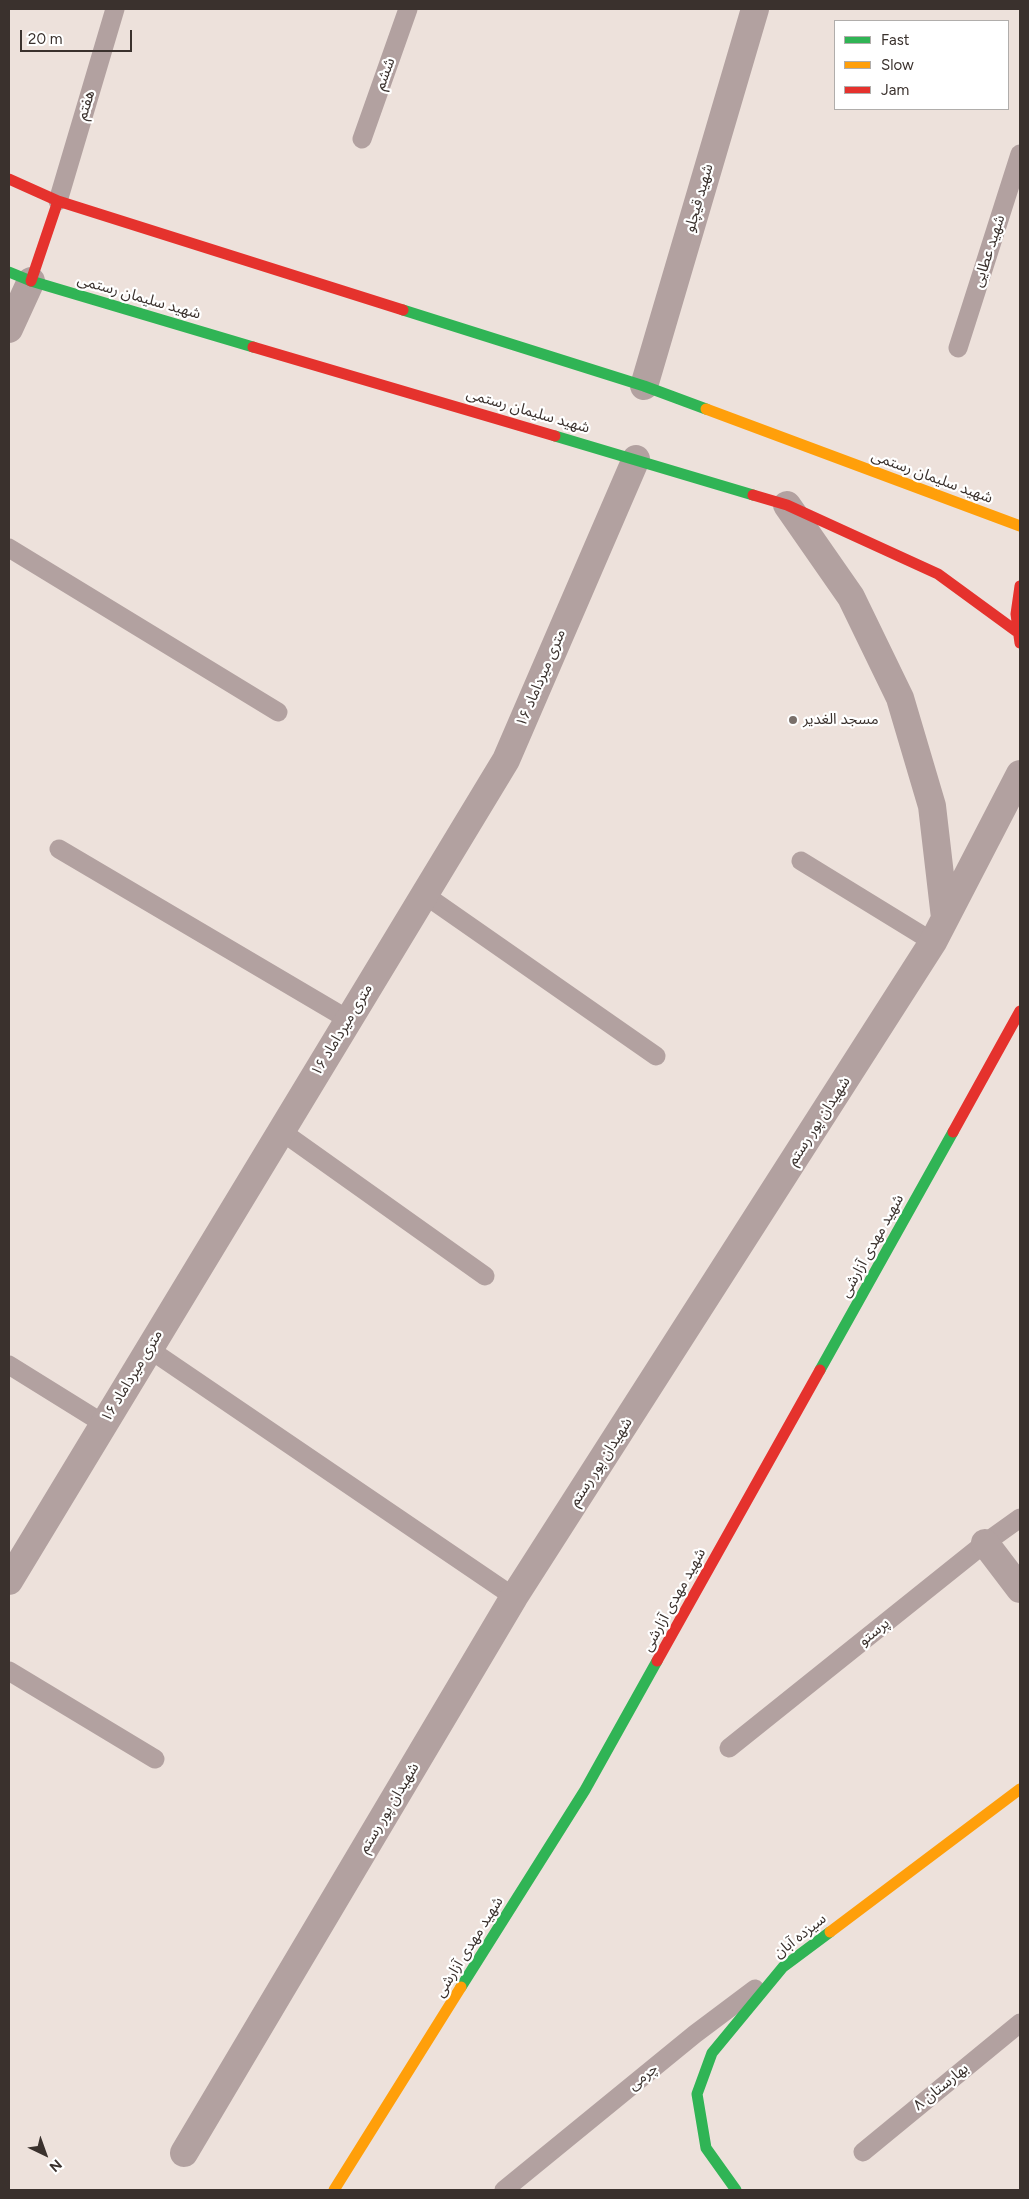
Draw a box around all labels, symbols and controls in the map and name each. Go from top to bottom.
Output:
scale bar [22,20,135,52]
legend [834,20,1009,110]
text: 20 m [28,30,62,48]
text: Fast [881,31,909,49]
street label: ششم [371,55,399,93]
text: Slow [881,56,914,74]
text: Jam [881,81,909,99]
street label: هفتم [73,88,99,122]
street label: شهید قیچلو [681,162,717,234]
street label: شهید عطایی [969,213,1009,289]
street label: شهید سلیمان رستمی [75,271,203,323]
street label: شهید سلیمان رستمی [464,385,592,437]
street label: شهید سلیمان رستمی [869,447,995,507]
street label: ۱۶ متری میرداماد [512,626,570,730]
place label: مسجد الغدیر [803,711,879,729]
marker: مسجد الغدیر [787,714,799,726]
street label: ۱۶ متری میرداماد [307,981,377,1079]
street label: شهیدان پور رستم [784,1073,854,1169]
street label: شهید مهدی آزارشی [836,1191,908,1301]
street label: ۱۶ متری میرداماد [97,1327,167,1425]
street label: شهیدان پور رستم [566,1414,636,1510]
street label: شهید مهدی آزارشی [638,1545,710,1655]
street label: پرستو [855,1614,893,1650]
street label: شهیدان پور رستم [355,1760,423,1856]
street label: شهید مهدی آزارشی [431,1893,507,2001]
street label: سیزده آبان [770,1910,830,1962]
street label: بهارستان ۸ [910,2059,972,2115]
street label: چرمی [624,2060,662,2094]
north arrow [20,2129,70,2179]
text: N [46,2156,65,2175]

